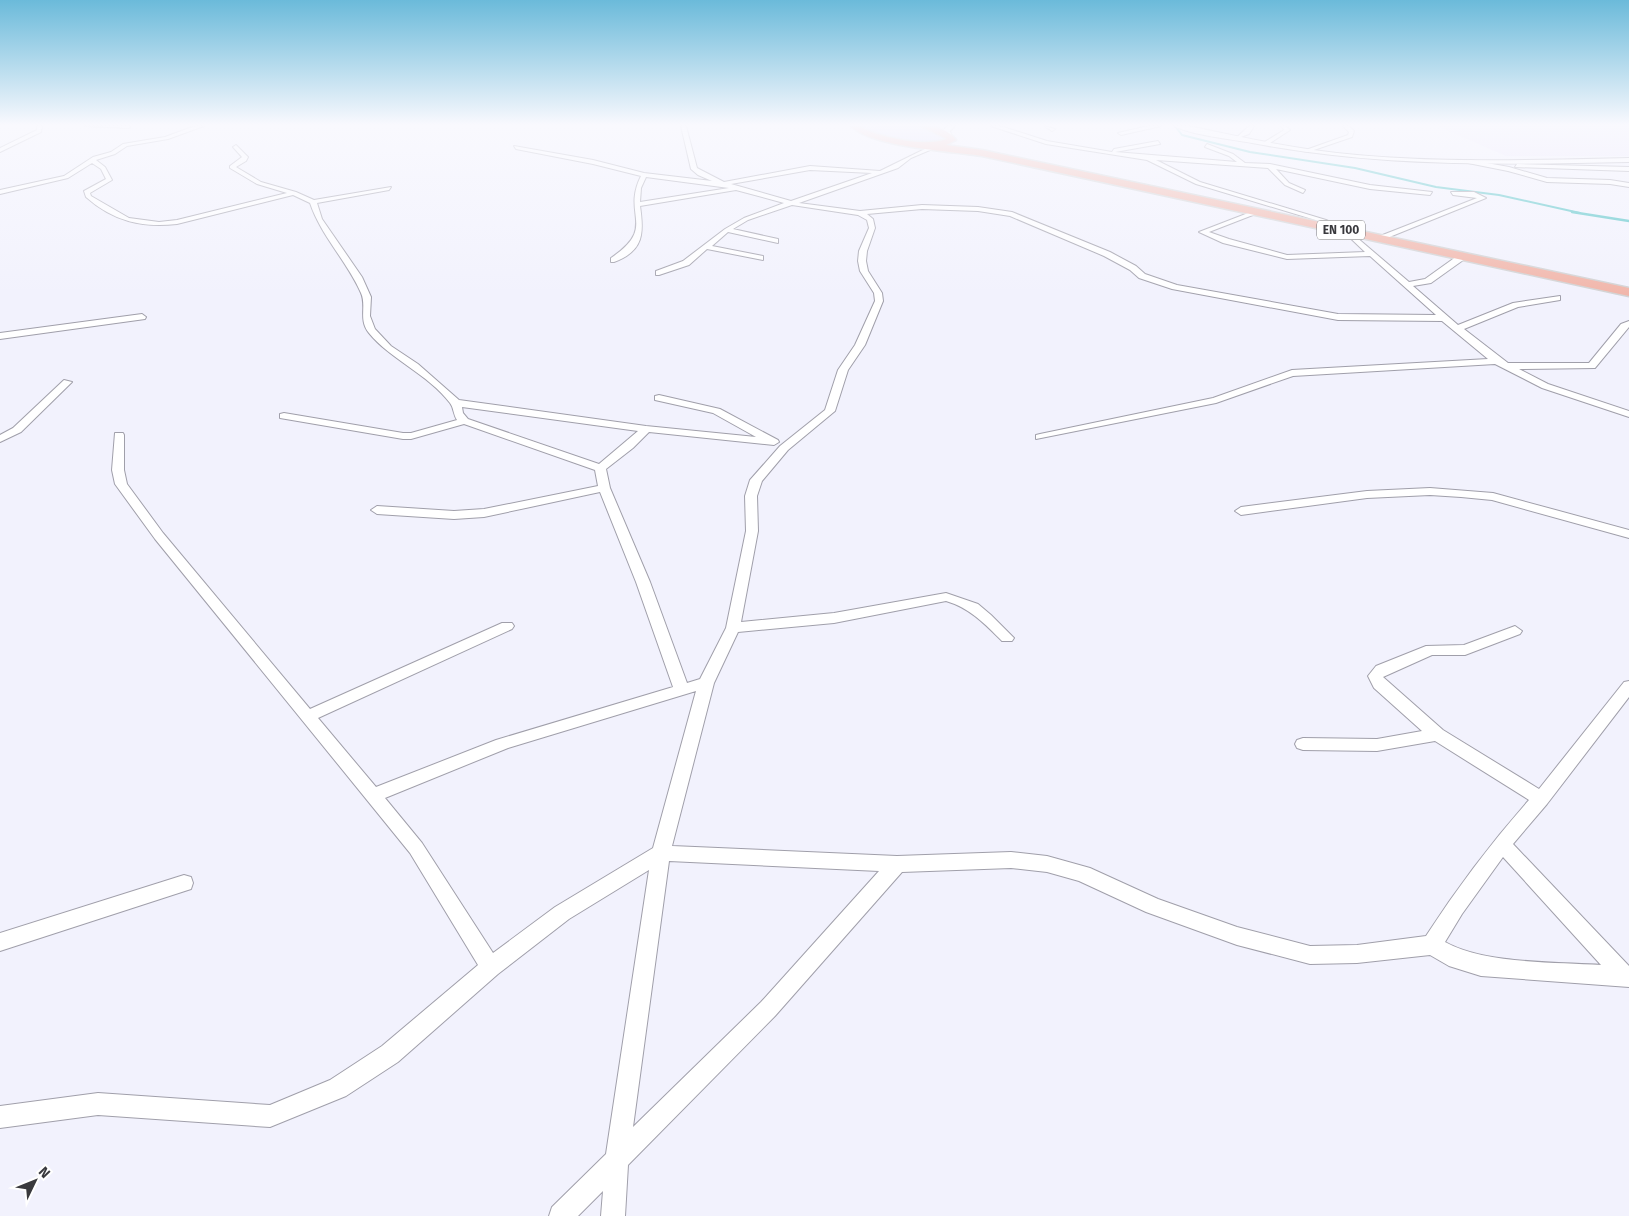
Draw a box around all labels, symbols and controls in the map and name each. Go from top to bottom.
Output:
road number: EN 100 [1317,220,1365,240]
north arrow [10,1156,60,1206]
text: N [35,1163,54,1182]

